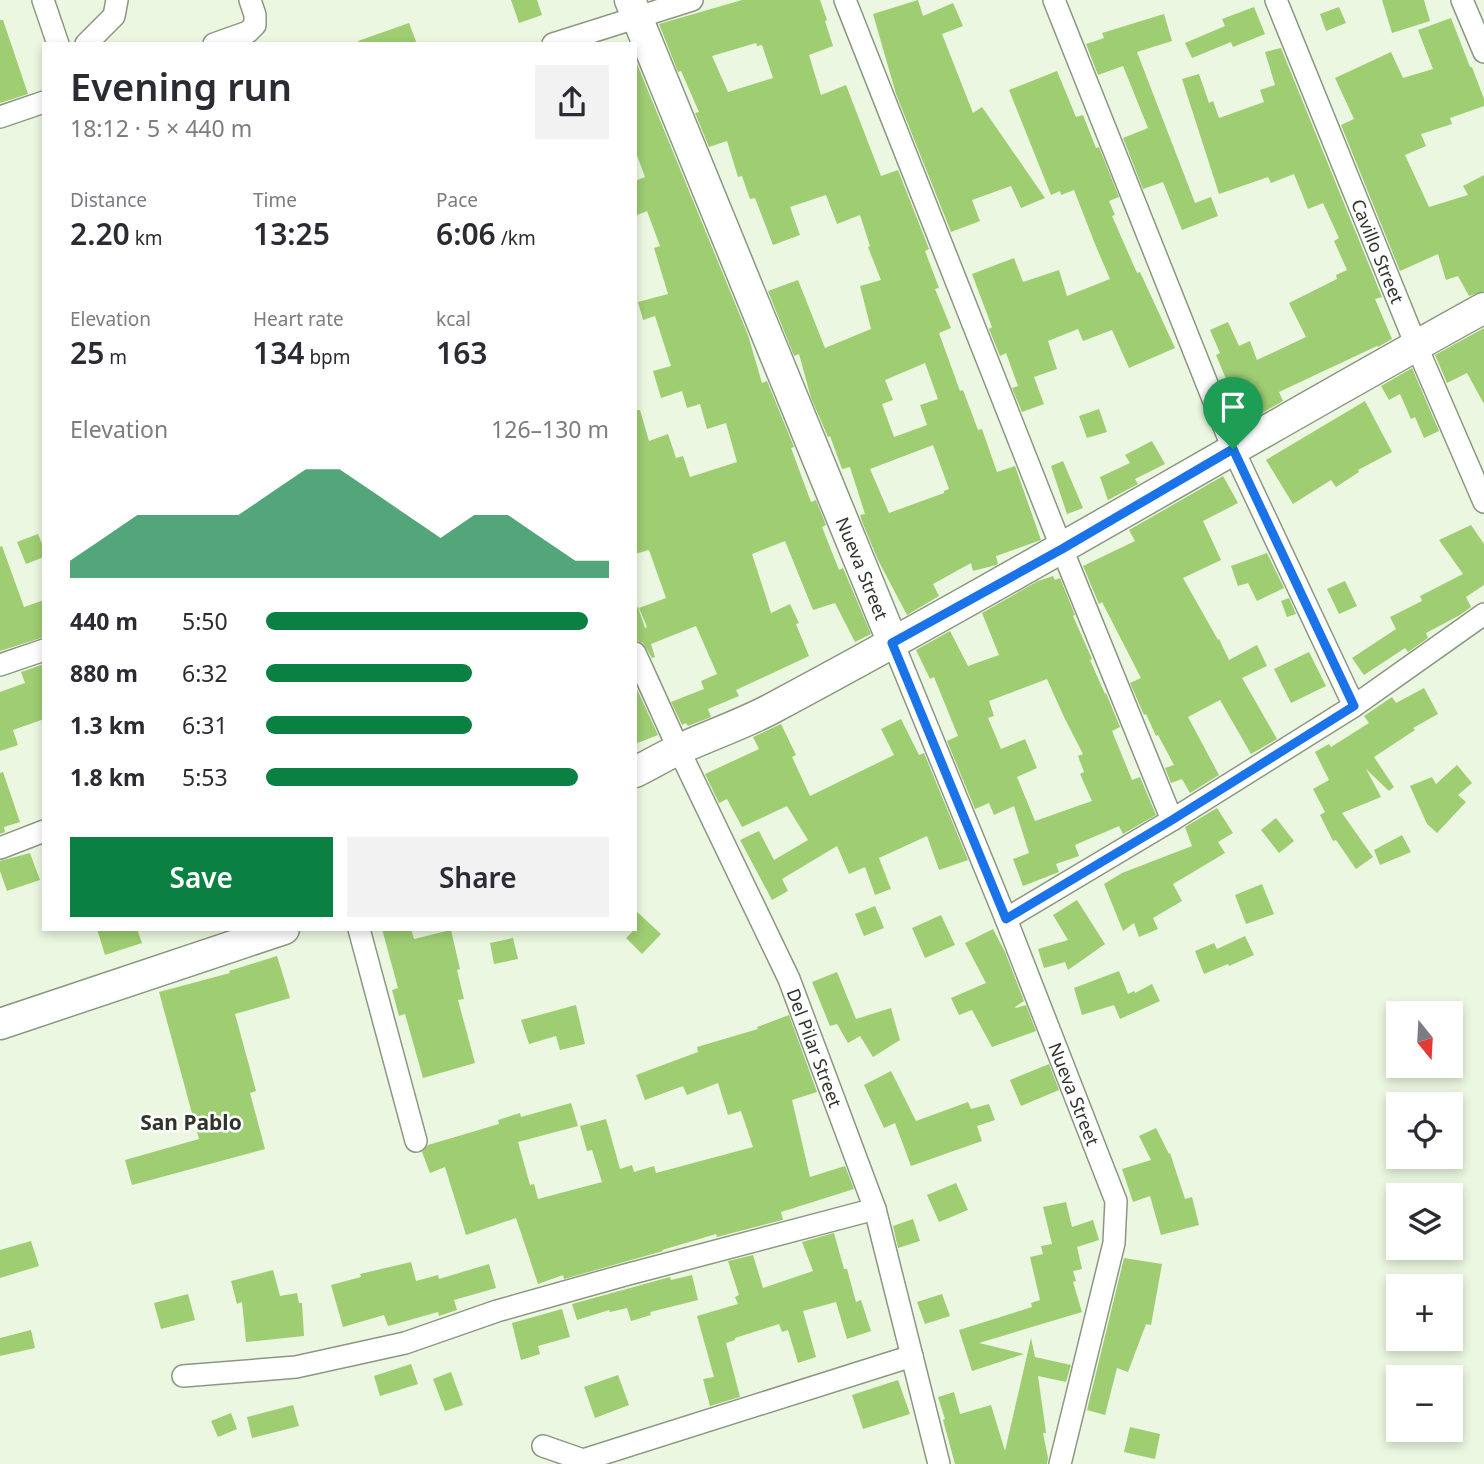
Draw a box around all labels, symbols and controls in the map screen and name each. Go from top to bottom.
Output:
text: Evening run [70,60,292,112]
button: share [535,65,609,139]
text: 18:12 · 5 × 440 m [70,112,252,144]
text: Distance [70,187,147,213]
text: Time [253,187,297,213]
text: Pace [436,187,478,213]
street label: Cavillo Street [1346,195,1410,307]
text: 2.20 [70,213,130,254]
text: 13:25 [253,213,330,254]
text: 6:06 [436,213,496,254]
text: km [130,225,163,251]
text: /km [496,225,536,251]
text: Elevation [70,306,151,332]
text: Heart rate [253,306,344,332]
text: kcal [436,306,471,332]
text: 25 [70,332,104,373]
text: 134 [253,332,304,373]
text: 163 [436,332,487,373]
text: m [104,344,127,370]
text: bpm [304,344,351,370]
pin [1203,377,1263,449]
icon: arrive [1214,388,1252,426]
text: Elevation [70,413,168,445]
text: 126–130 m [491,413,609,445]
street label: Nueva Street [831,513,894,624]
text: 440 m [70,605,138,637]
text: 5:50 [182,605,228,637]
text: 880 m [70,657,138,689]
text: 6:32 [182,657,228,689]
text: 1.3 km [70,709,145,741]
text: 6:31 [182,709,228,741]
text: 1.8 km [70,761,145,793]
text: 5:53 [182,761,228,793]
button: Save [70,837,333,917]
button: Share [347,837,609,917]
street label: Del Pilar Street [782,985,848,1111]
north arrow [1386,1001,1463,1078]
map controls [1386,1001,1463,1442]
street label: Nueva Street [1043,1039,1105,1149]
button: locate [1386,1092,1463,1169]
district label: San Pablo [140,1108,242,1136]
button: layers [1386,1183,1463,1260]
button: + [1386,1274,1463,1351]
button: − [1386,1365,1463,1442]

